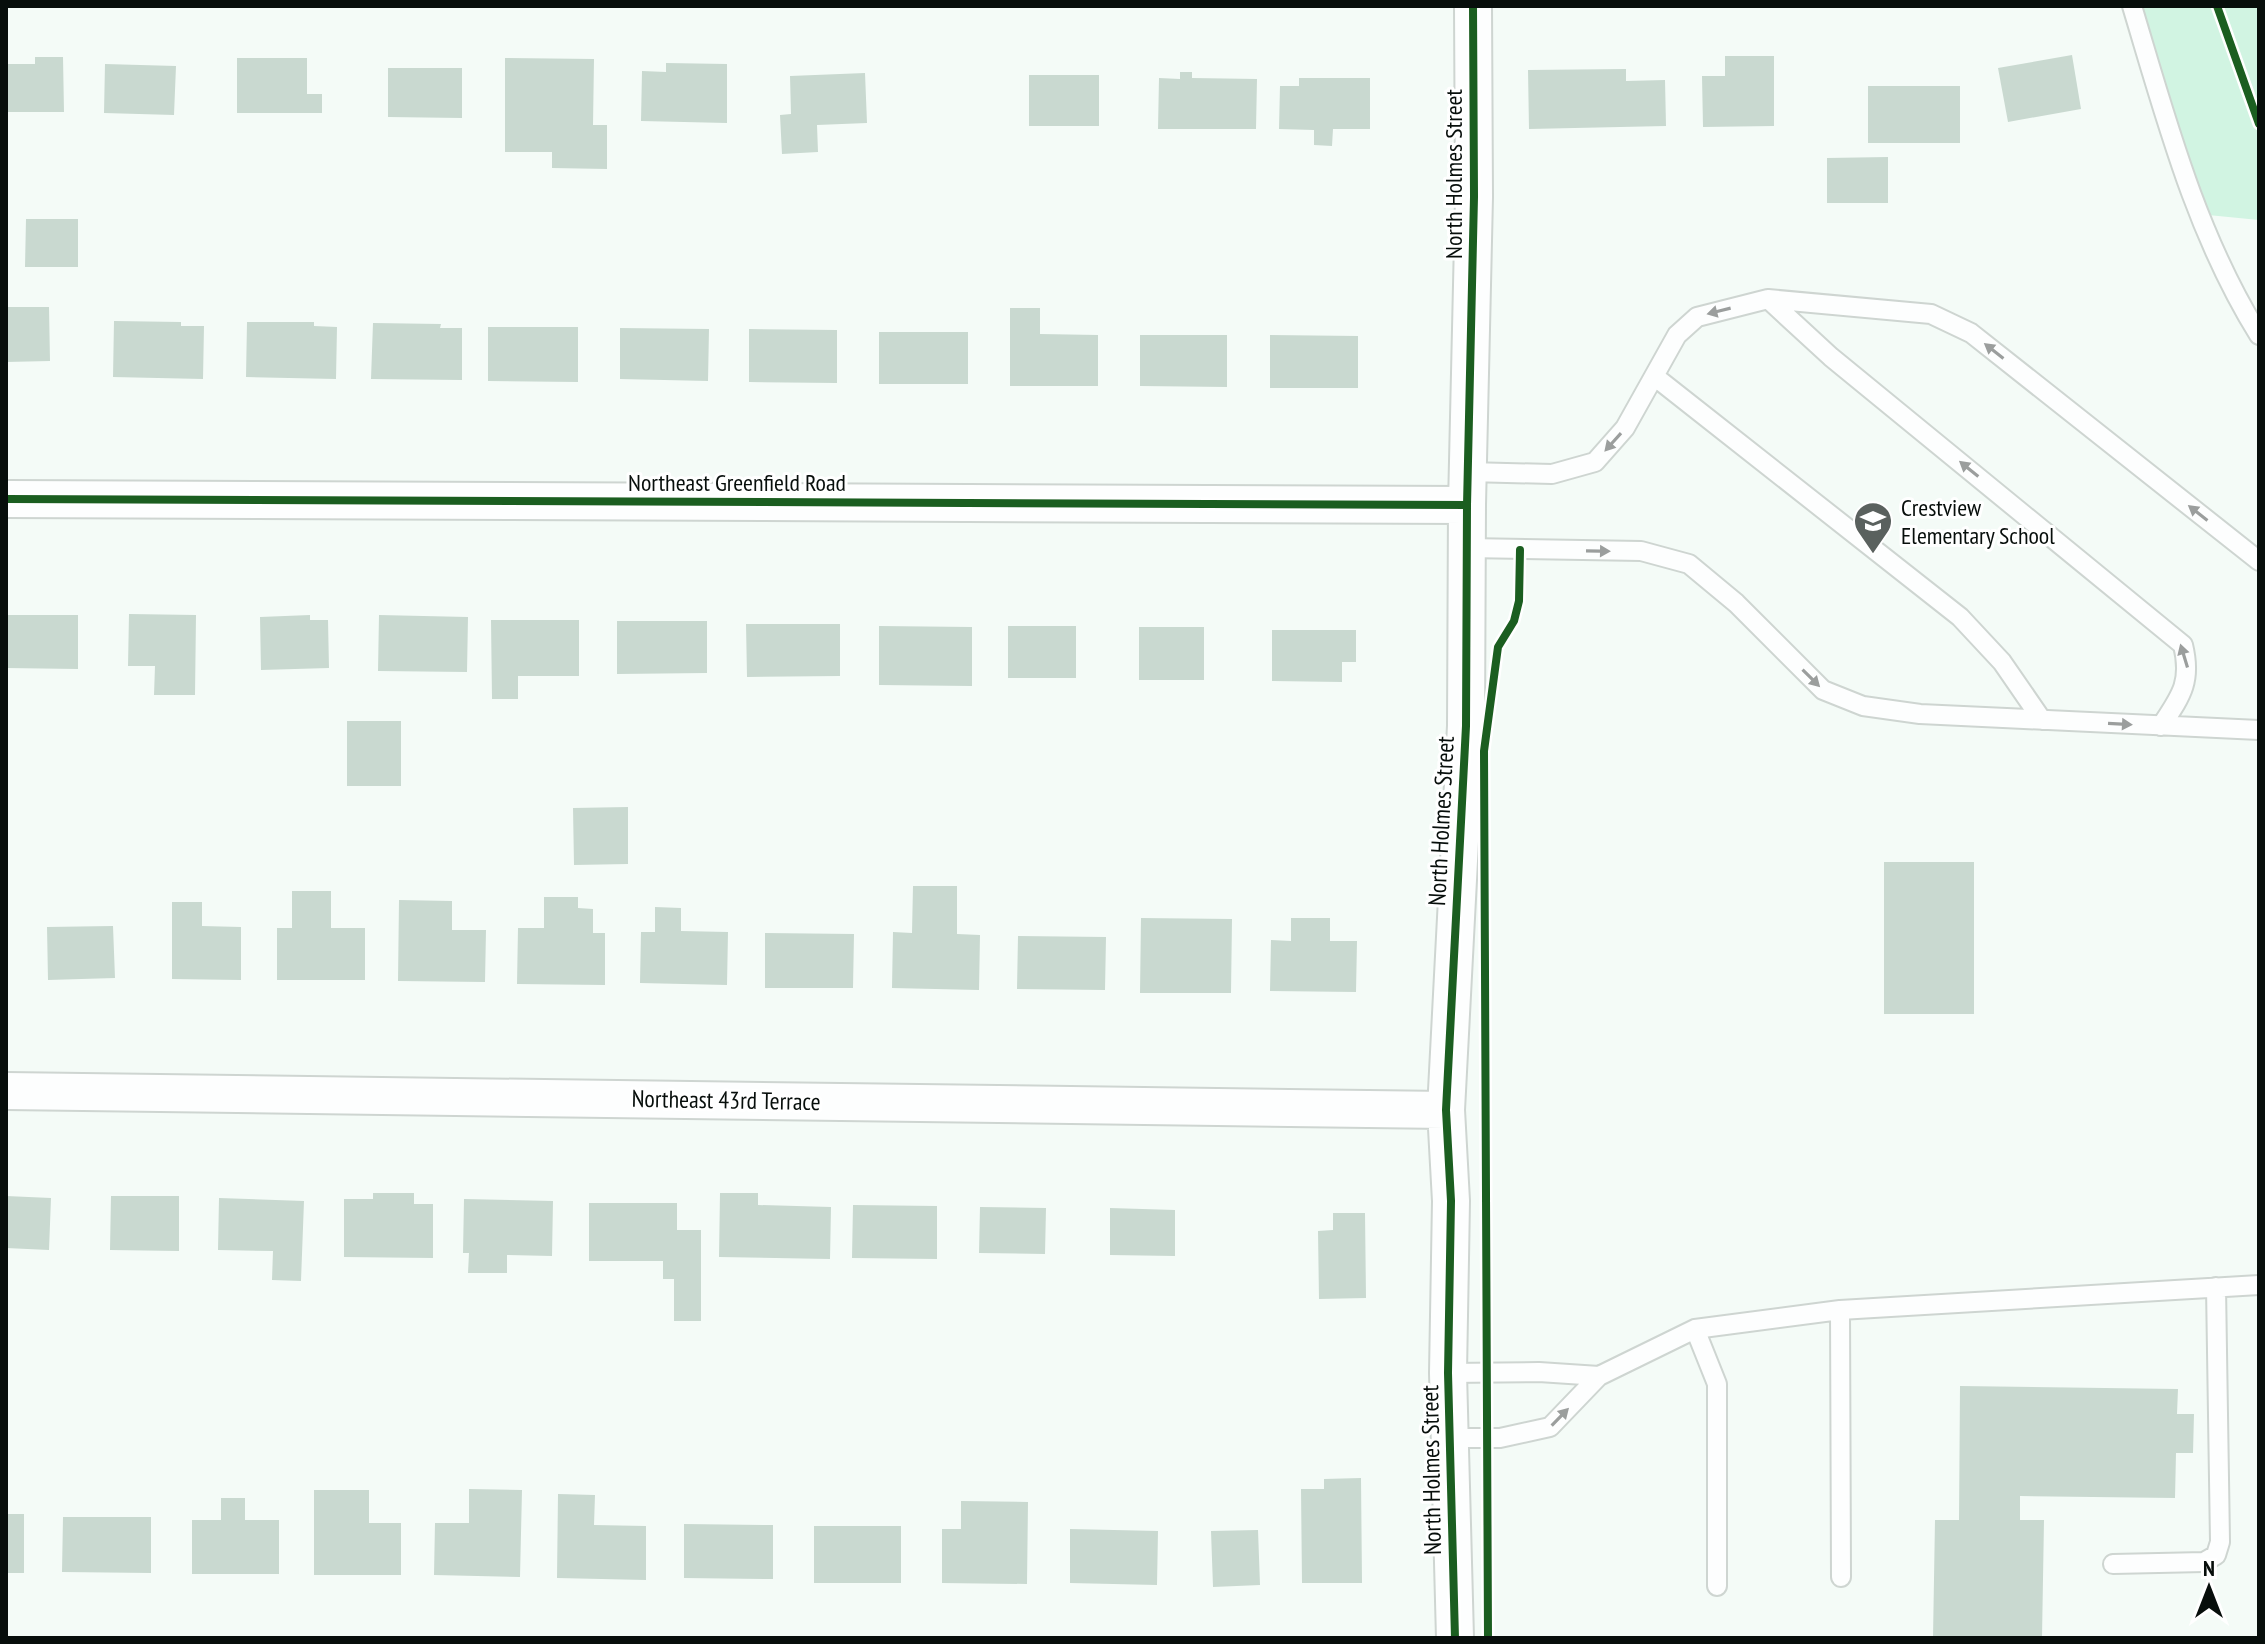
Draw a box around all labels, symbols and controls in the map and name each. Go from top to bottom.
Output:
street label: North Holmes Street [1438,89,1469,259]
one-way arrow [1706,306,1731,318]
one-way arrow [1984,343,2004,360]
one-way arrow [1605,432,1623,451]
one-way arrow [1959,461,1979,478]
street label: Northeast Greenfield Road [628,467,846,498]
place label: Crestview Elementary School [1901,492,2055,551]
school or university icon: Crestview Elementary School [1852,500,1894,555]
one-way arrow [2188,505,2208,521]
one-way arrow [1586,544,1611,557]
one-way arrow [2177,644,2190,668]
one-way arrow [1801,668,1820,687]
one-way arrow [2108,717,2133,730]
street label: North Holmes Street [1421,735,1461,907]
street label: Northeast 43rd Terrace [631,1083,821,1117]
street label: North Holmes Street [1414,1384,1448,1555]
one-way arrow [1550,1408,1568,1427]
north arrow [2169,1548,2249,1628]
text: N [2203,1554,2215,1582]

